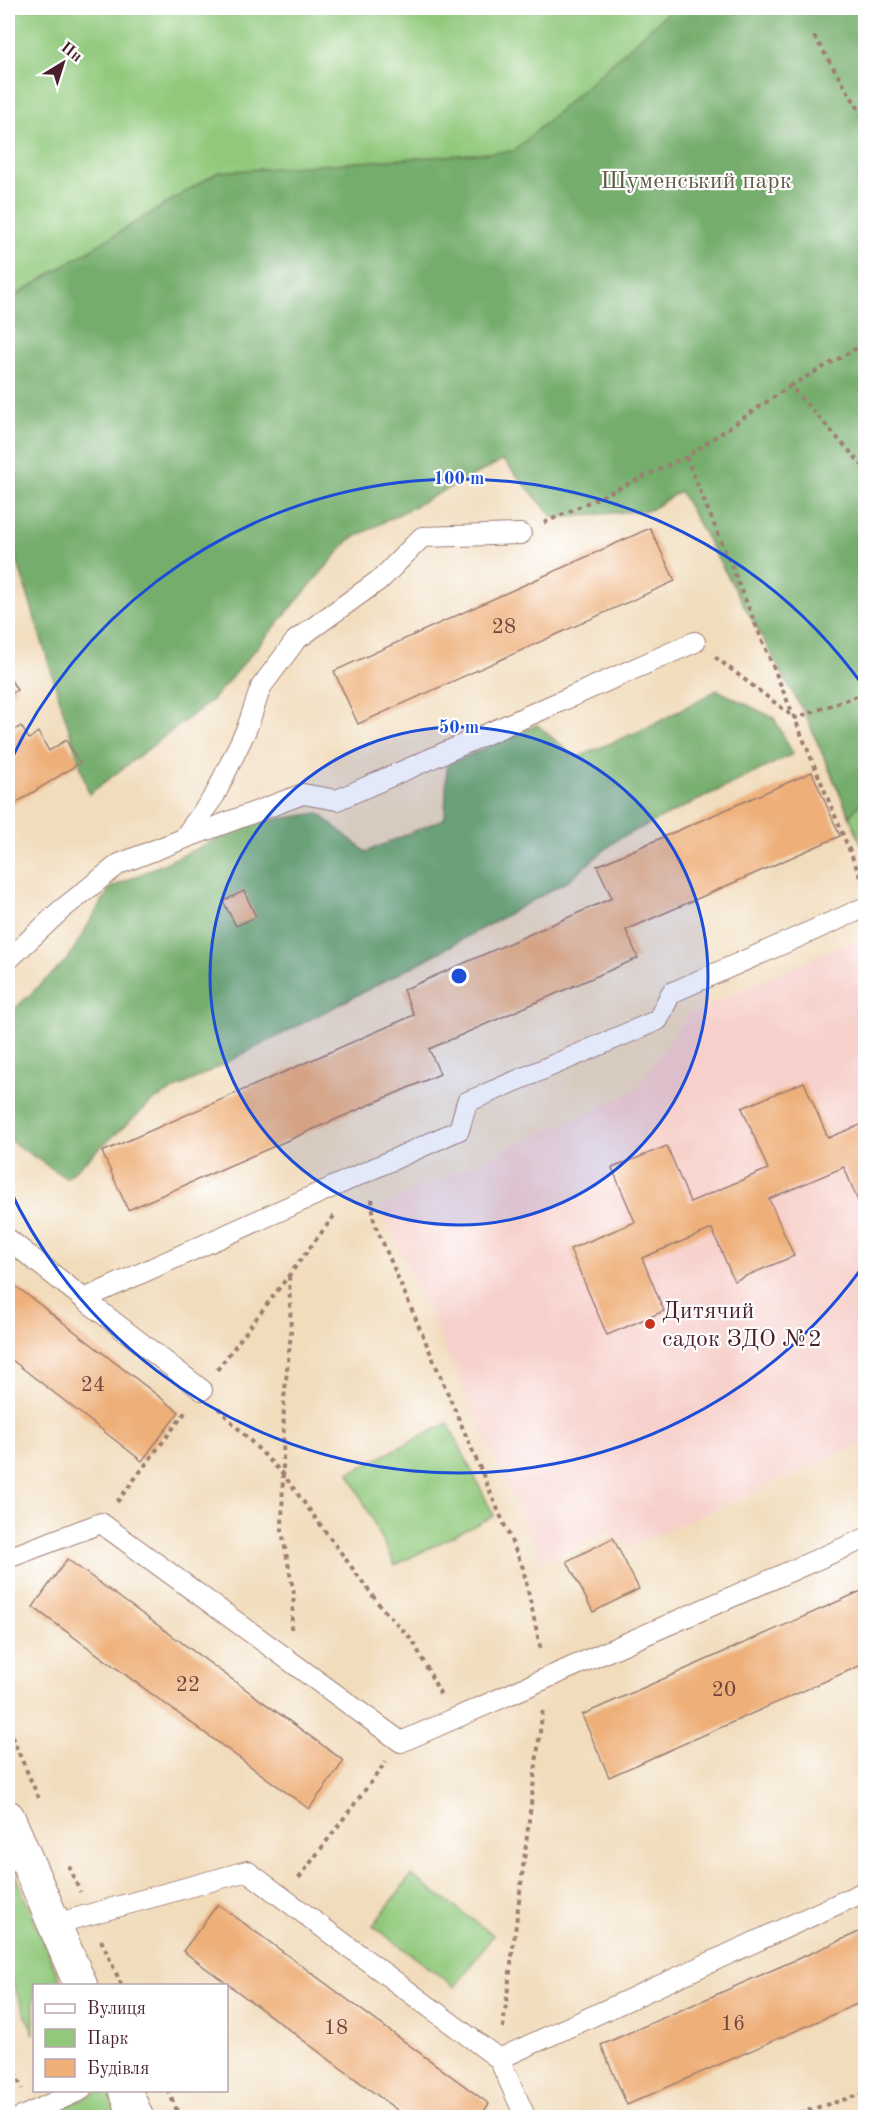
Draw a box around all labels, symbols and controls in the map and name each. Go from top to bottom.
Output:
north arrow [33,33,93,93]
text: Пн [57,40,85,66]
park label: Шуменський парк [600,170,792,194]
text: 100 m [434,470,484,488]
house number: 28 [492,617,516,638]
text: 50 m [439,719,479,737]
centre of rings [449,966,469,986]
place label: Дитячий садок ЗДО №2 [662,1300,822,1352]
marker: Дитячий садок ЗДО №2 [643,1317,657,1331]
house number: 24 [81,1375,105,1396]
house number: 22 [176,1675,200,1696]
house number: 20 [712,1680,736,1701]
legend [33,1984,228,2092]
text: Вулиця [87,2000,146,2018]
house number: 16 [721,2014,745,2035]
house number: 18 [324,2018,348,2039]
text: Парк [87,2030,128,2048]
text: Будівля [87,2060,149,2078]

